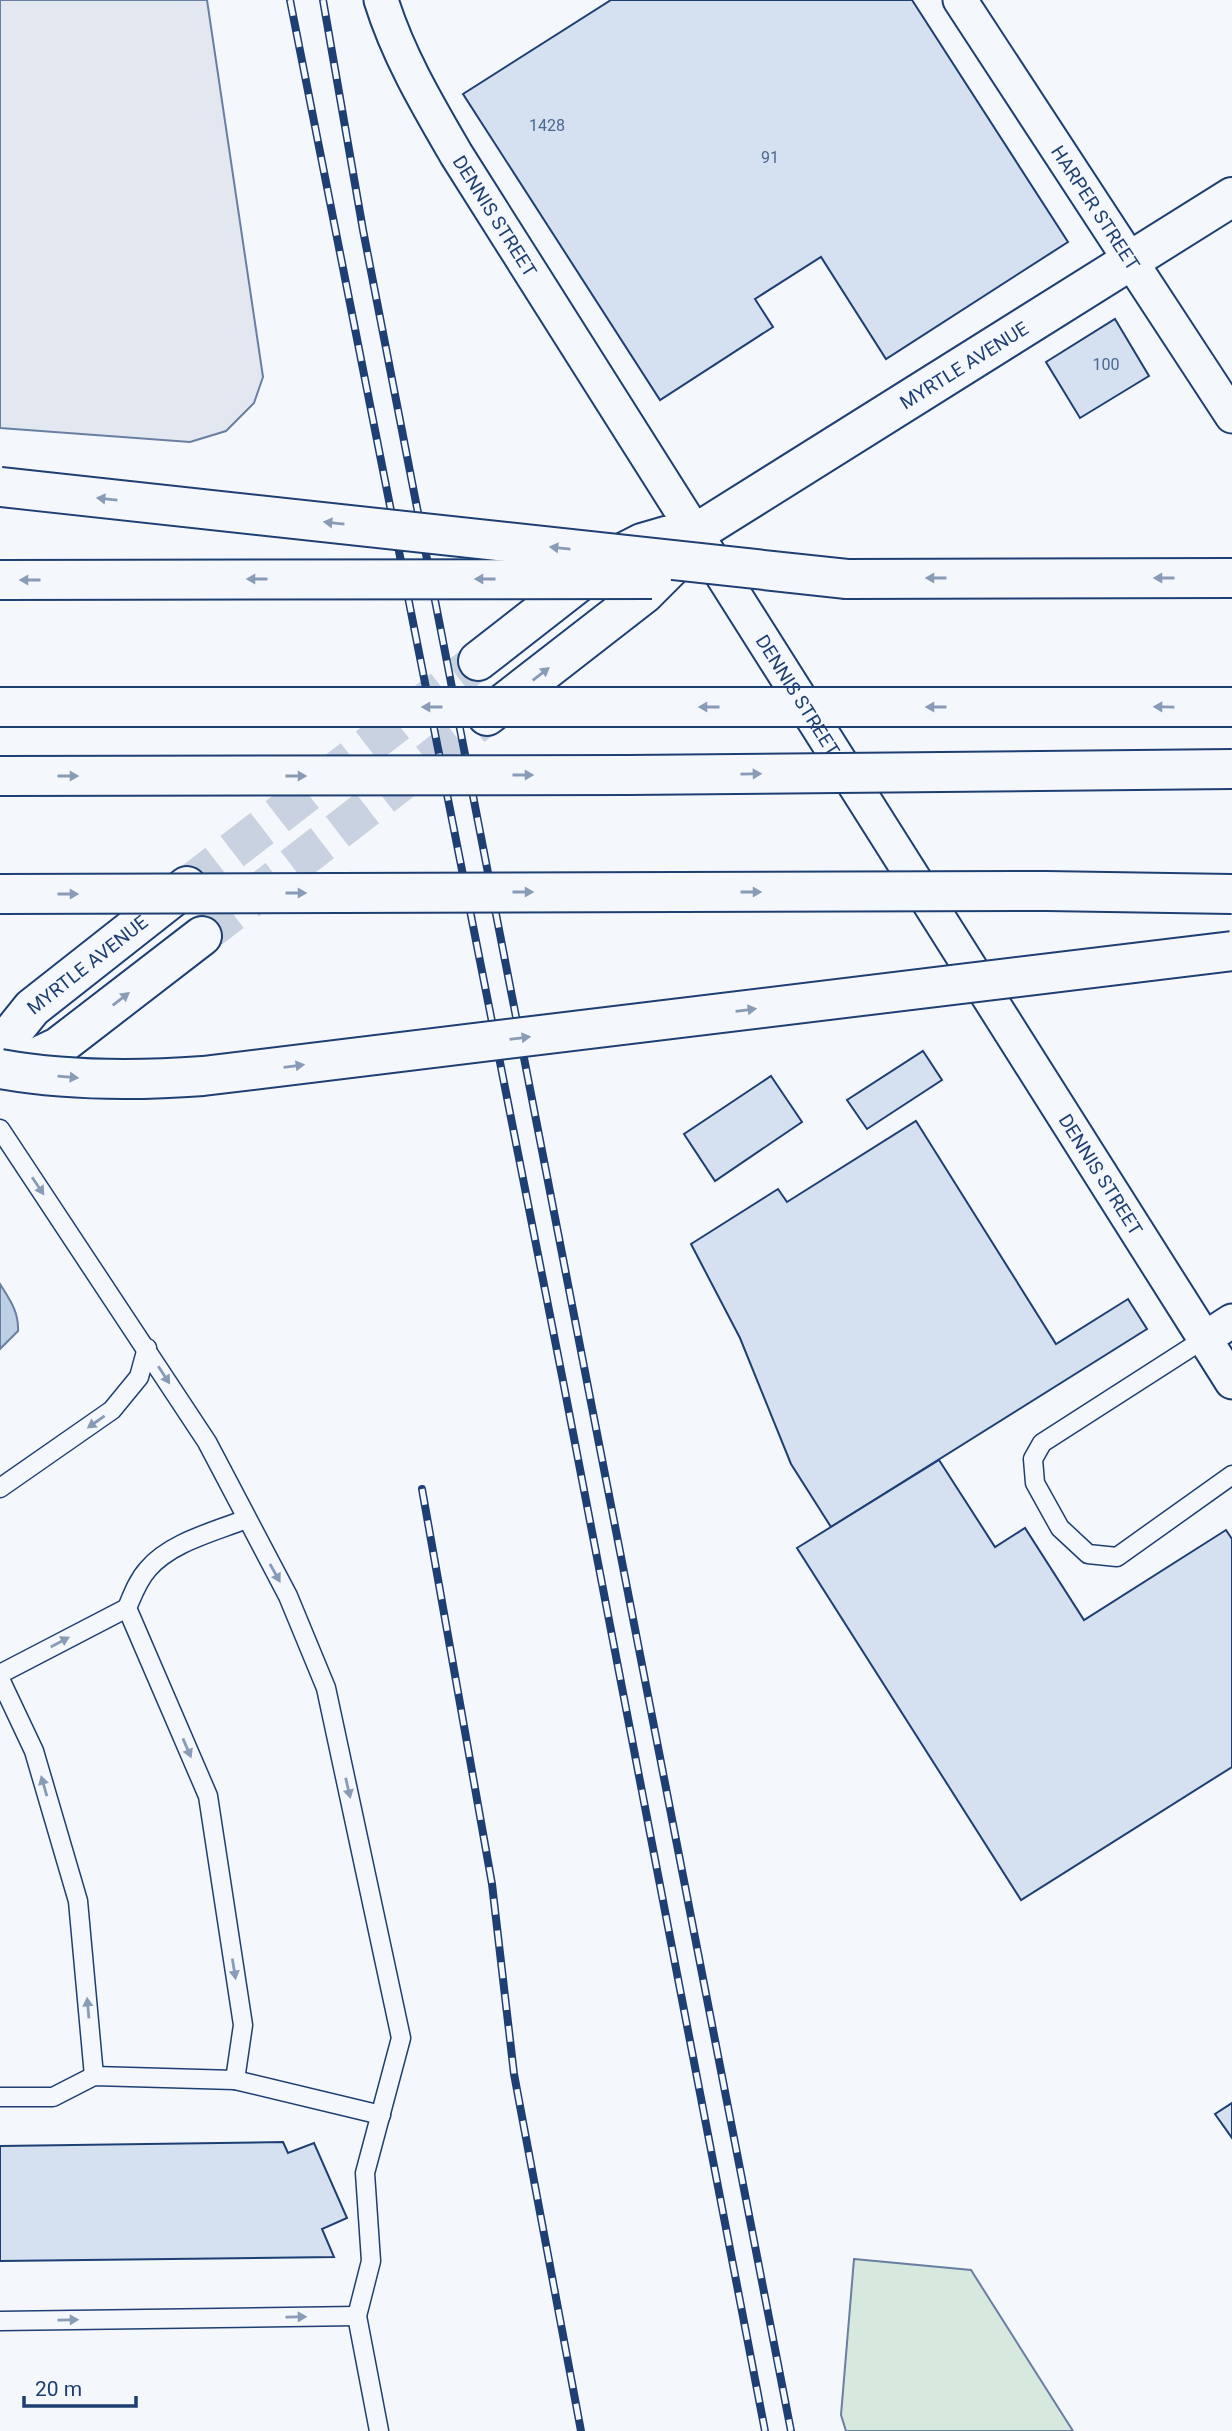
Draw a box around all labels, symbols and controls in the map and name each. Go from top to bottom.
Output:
house number: 1428 [529,116,565,135]
street label: HARPER STREET [1047,141,1145,274]
house number: 91 [761,148,779,167]
street label: DENNIS STREET [448,151,542,281]
street label: MYRTLE AVENUE [896,316,1032,414]
house number: 100 [1093,355,1119,374]
one-way arrow [96,493,118,504]
one-way arrow [322,518,344,529]
one-way arrow [549,542,571,553]
one-way arrow [925,572,947,584]
one-way arrow [1153,572,1175,584]
one-way arrow [246,573,268,585]
one-way arrow [473,573,495,585]
one-way arrow [18,574,40,586]
street label: DENNIS STREET [751,630,845,760]
one-way arrow [532,667,550,681]
one-way arrow [421,701,443,713]
one-way arrow [698,701,720,713]
one-way arrow [925,701,947,713]
one-way arrow [1153,701,1175,713]
one-way arrow [740,768,762,780]
one-way arrow [512,769,534,781]
one-way arrow [57,770,79,782]
one-way arrow [285,770,307,782]
one-way arrow [512,886,534,898]
one-way arrow [740,886,762,898]
one-way arrow [285,887,307,899]
one-way arrow [57,888,79,900]
street label: MYRTLE AVENUE [22,910,152,1019]
one-way arrow [112,991,130,1006]
one-way arrow [735,1005,757,1016]
one-way arrow [509,1032,531,1043]
one-way arrow [284,1060,306,1071]
one-way arrow [57,1072,79,1083]
street label: DENNIS STREET [1054,1110,1148,1240]
one-way arrow [31,1176,44,1195]
one-way arrow [158,1365,171,1385]
one-way arrow [87,1415,105,1429]
one-way arrow [270,1563,281,1583]
one-way arrow [51,1637,71,1649]
one-way arrow [182,1737,193,1758]
one-way arrow [38,1775,49,1797]
one-way arrow [342,1777,353,1799]
one-way arrow [229,1958,240,1980]
one-way arrow [82,1997,93,2019]
one-way arrow [285,2311,307,2322]
one-way arrow [57,2314,79,2326]
scale bar [24,2364,136,2408]
text: 20 m [35,2377,82,2401]

